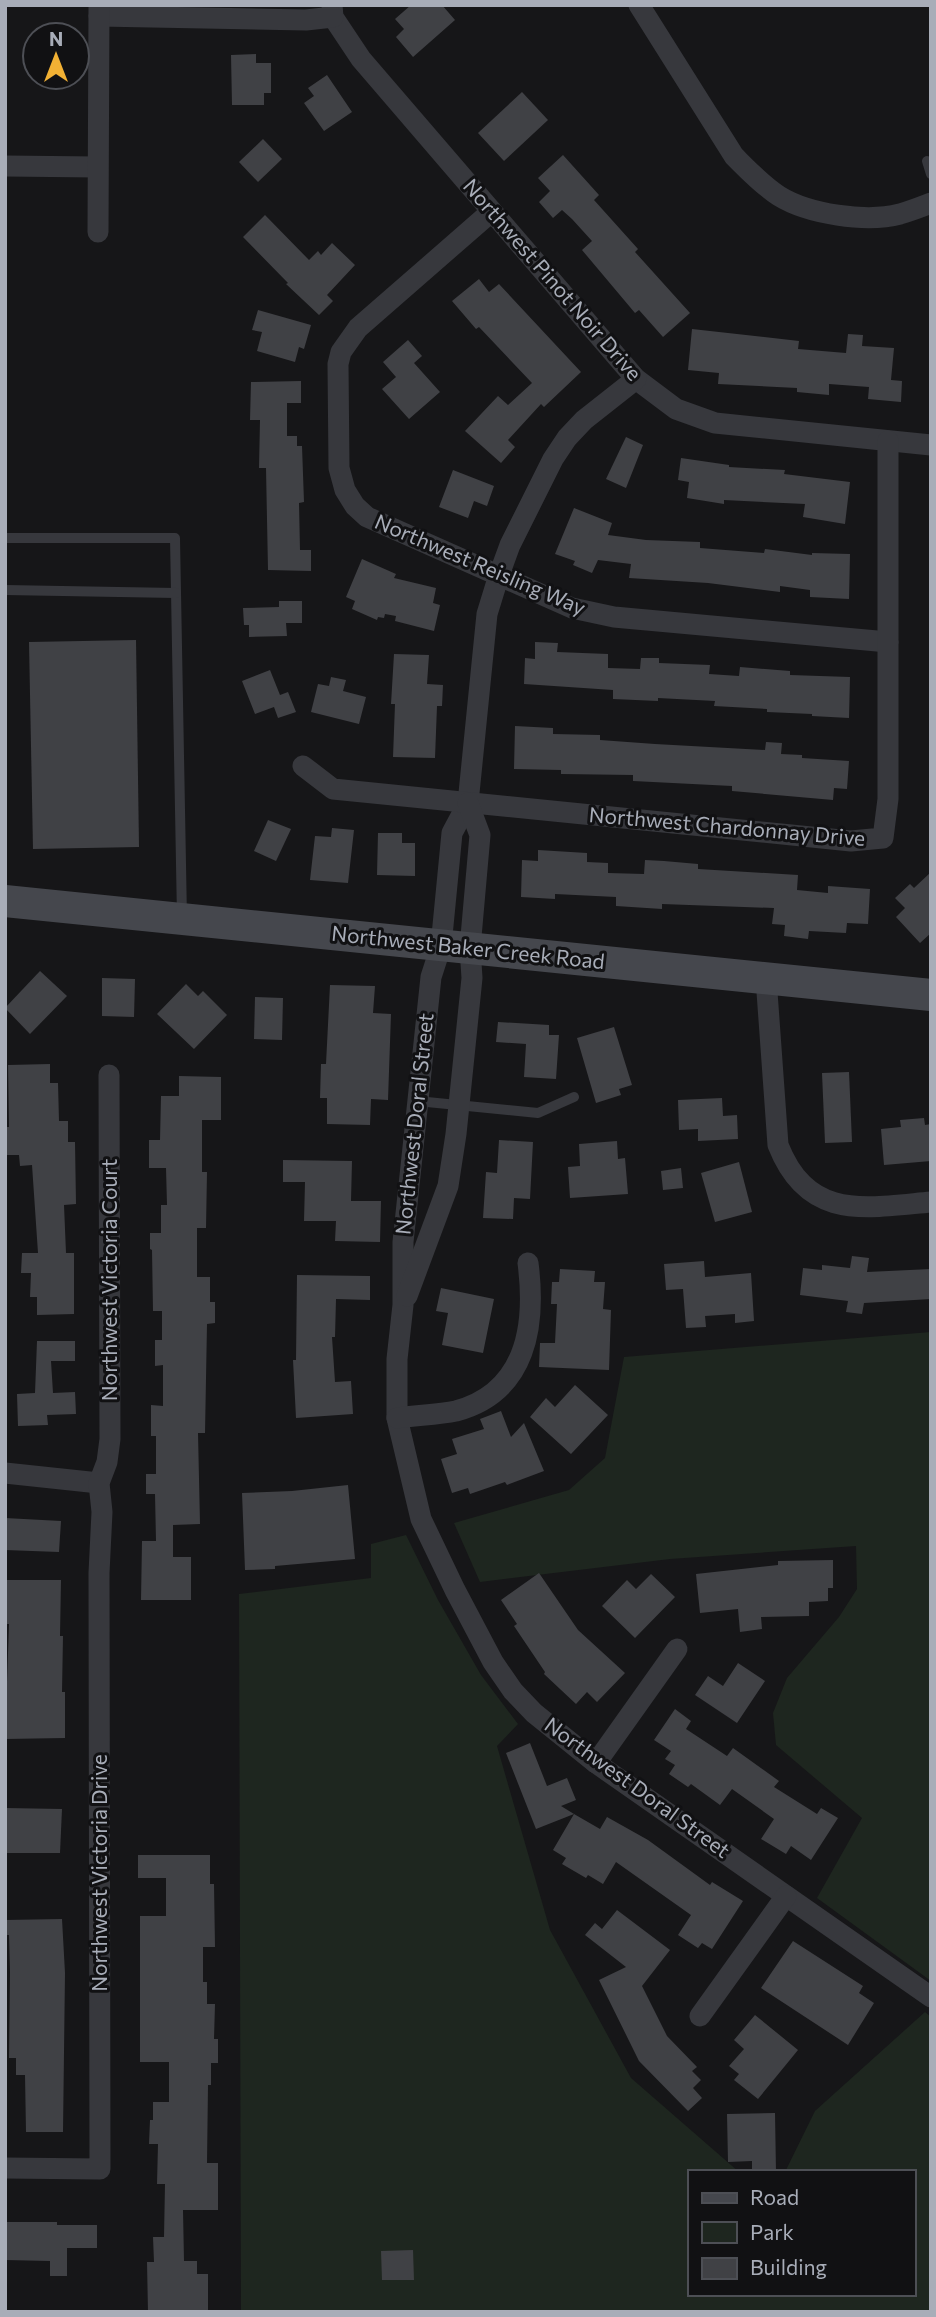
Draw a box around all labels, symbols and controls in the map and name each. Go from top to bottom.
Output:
north arrow [21,21,91,91]
text: N [49,27,63,50]
street label: Northwest Pinot Noir Drive [459,173,648,385]
street label: Northwest Reisling Way [372,508,590,619]
street label: Northwest Chardonnay Drive [588,801,866,850]
street label: Northwest Baker Creek Road [330,920,606,973]
street label: Northwest Doral Street [389,1012,438,1236]
street label: Northwest Victoria Court [96,1159,121,1401]
street label: Northwest Doral Street [540,1711,735,1862]
street label: Northwest Victoria Drive [86,1754,111,1992]
legend [688,2170,915,2296]
text: Road [750,2184,799,2209]
text: Park [750,2219,794,2244]
text: Building [750,2254,827,2279]

